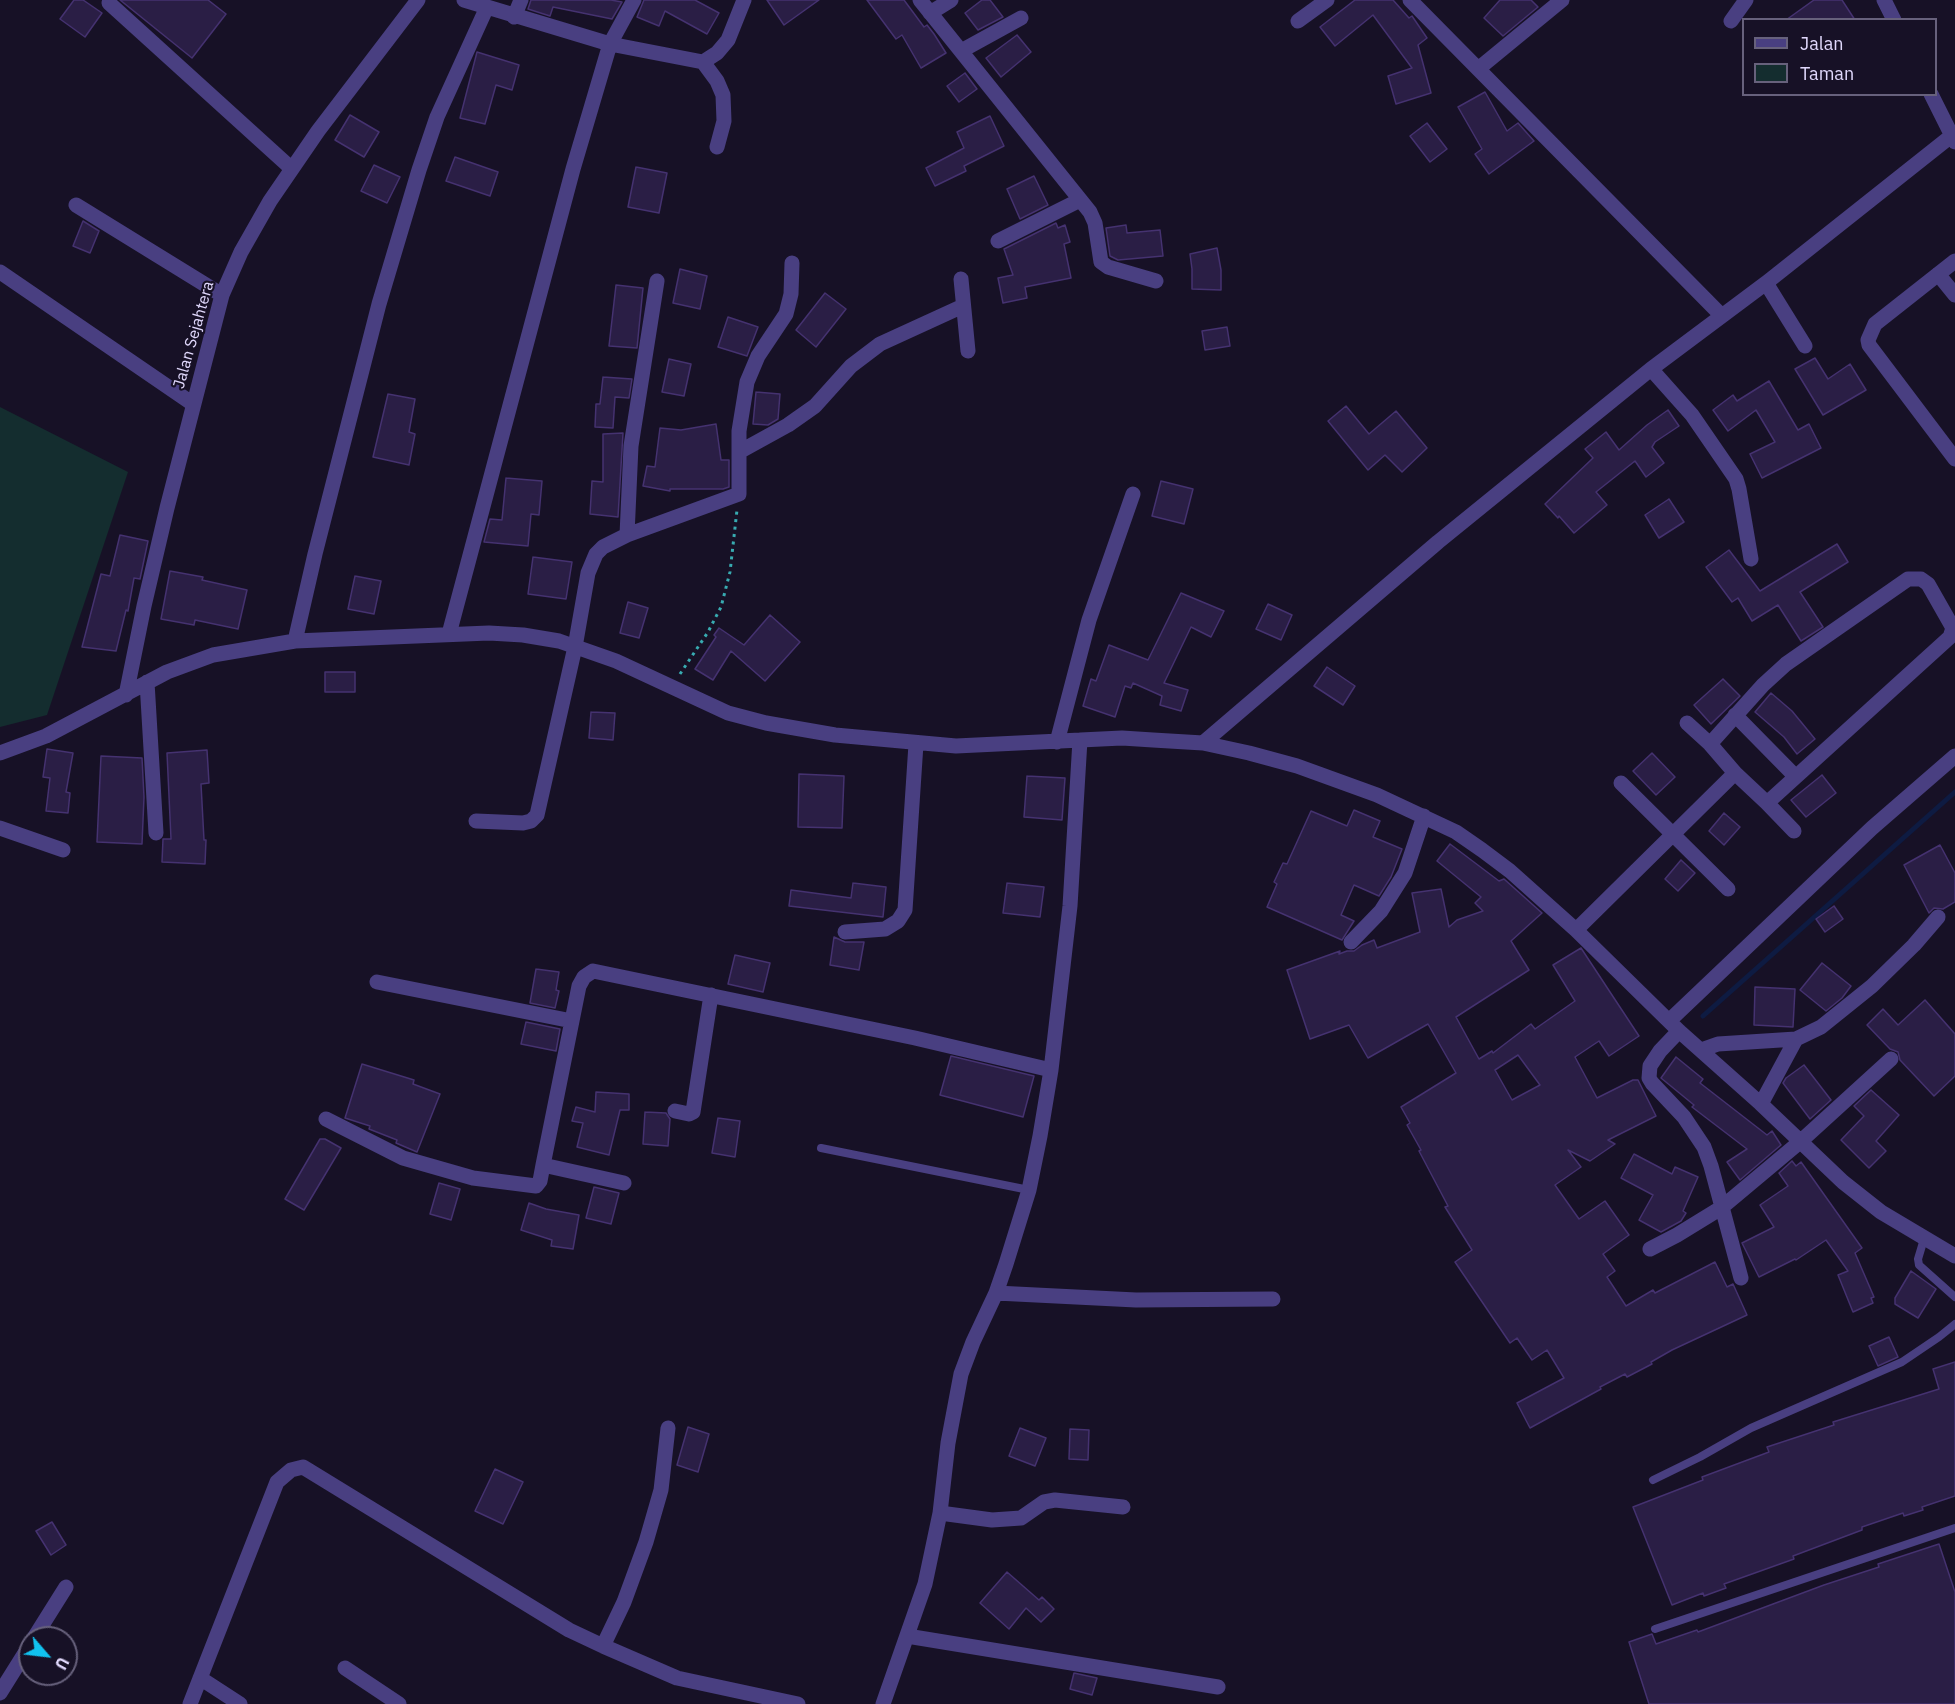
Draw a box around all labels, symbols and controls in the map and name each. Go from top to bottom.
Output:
legend [1742,18,1937,96]
text: Jalan [1800,32,1844,55]
text: Taman [1800,62,1854,85]
street label: Jalan Sejahtera [169,279,219,391]
north arrow [18,1626,78,1686]
text: U [51,1654,74,1673]

